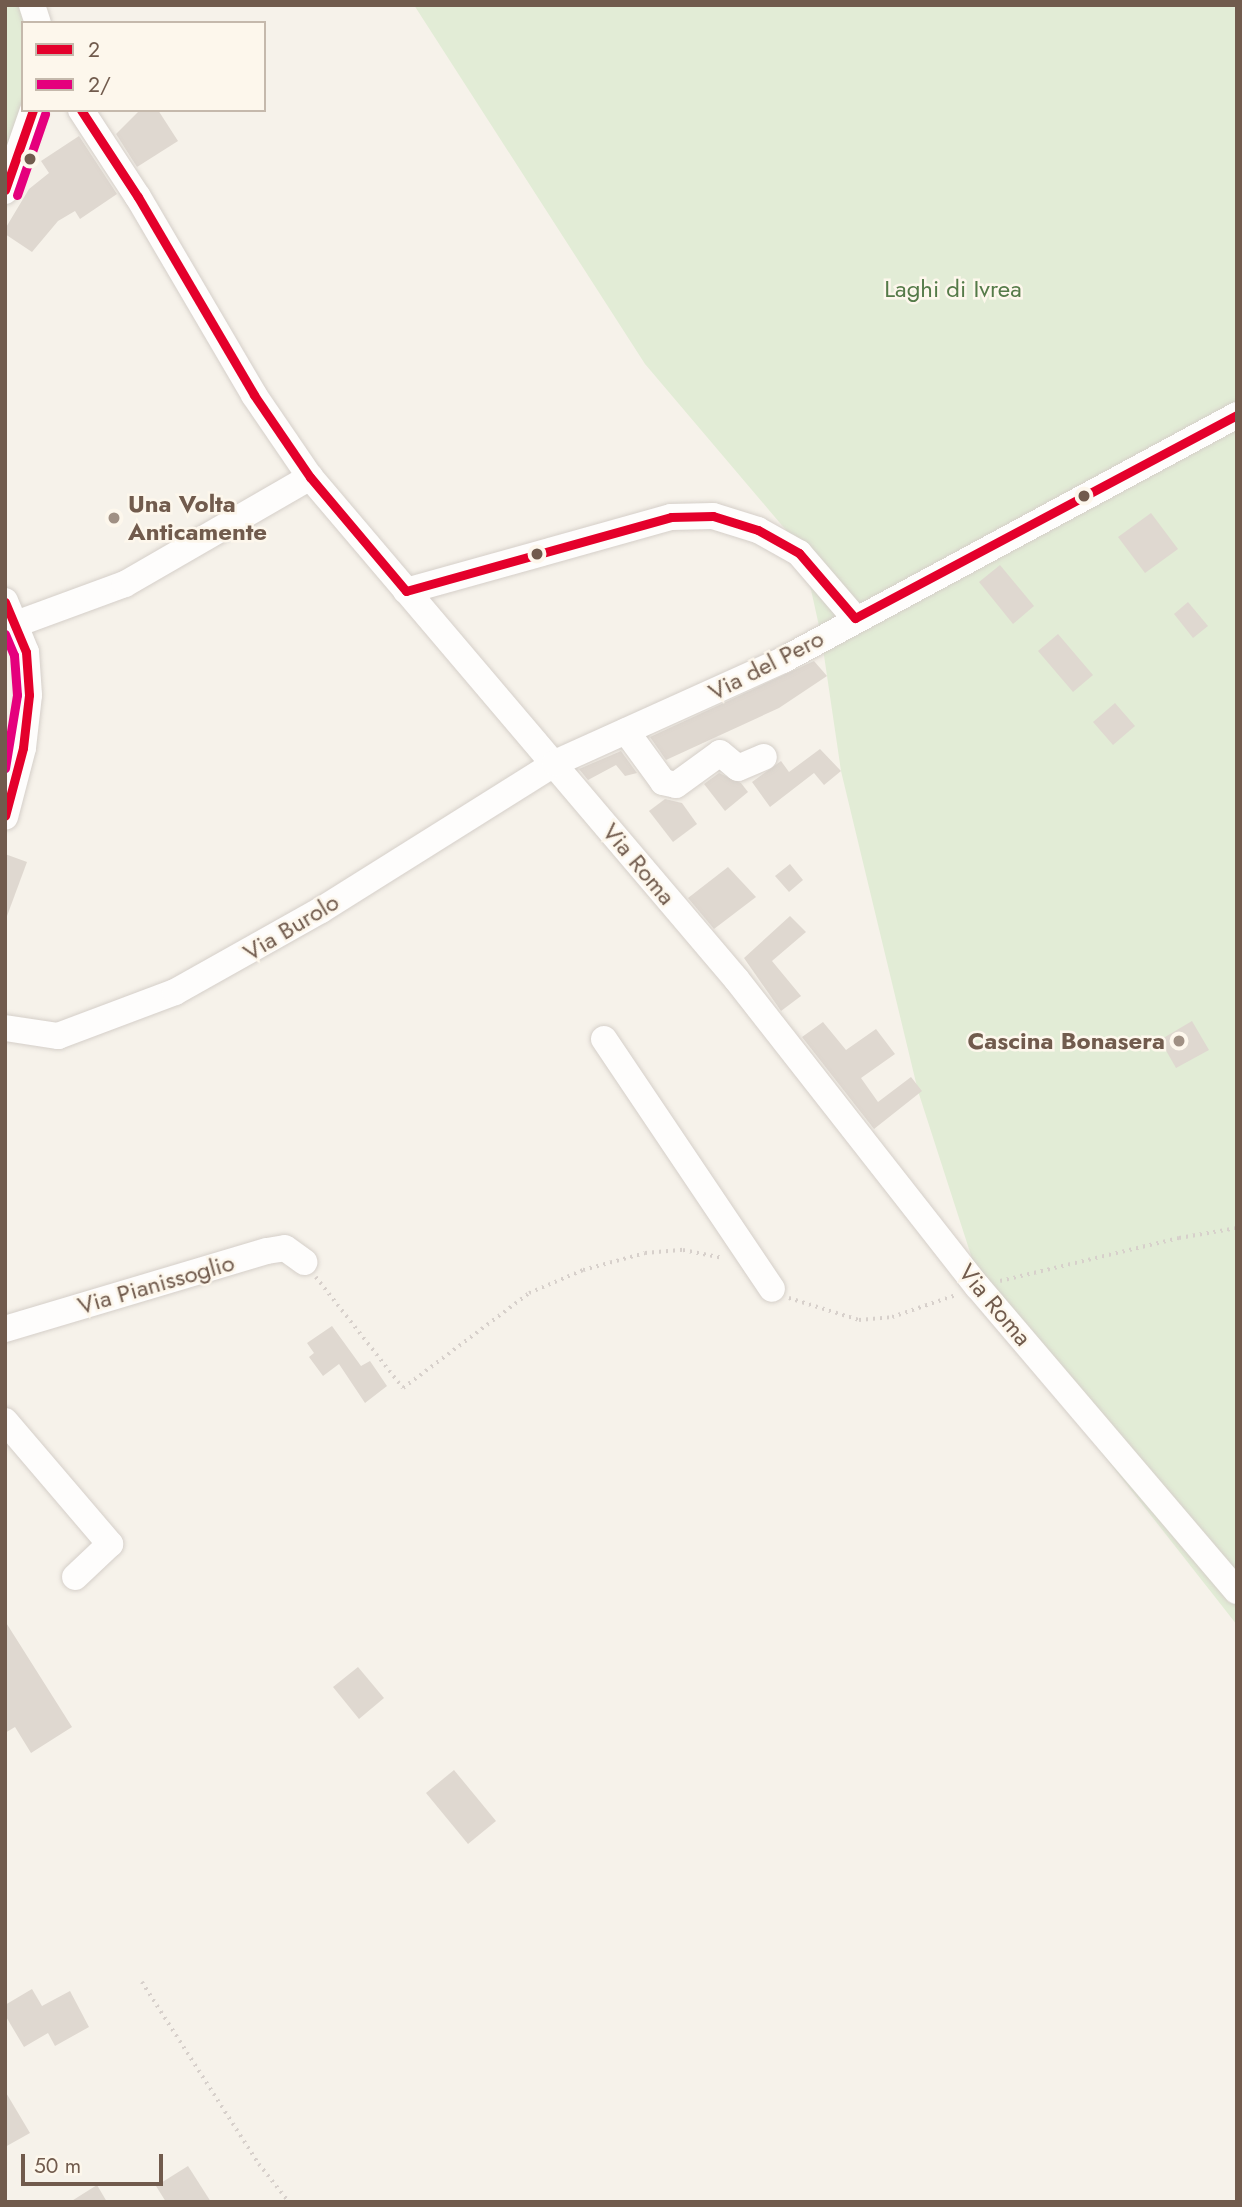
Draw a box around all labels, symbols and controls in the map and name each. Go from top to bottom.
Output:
legend [21,21,266,112]
text: 2 [88,35,100,65]
text: 2/ [88,70,111,100]
unlabelled marker [23,152,37,166]
park label: Laghi di Ivrea [884,275,1022,303]
unlabelled marker [1077,489,1091,503]
place label: Una Volta Anticamente [128,490,267,546]
marker: Una Volta Anticamente [106,510,122,526]
unlabelled marker [530,547,544,561]
street label: Via del Pero [704,624,828,706]
street label: Via Roma [597,817,681,911]
street label: Via Burolo [238,887,344,967]
place label: Cascina Bonasera [968,1027,1165,1055]
marker: Cascina Bonasera [1171,1033,1187,1049]
street label: Via Pianissoglio [74,1248,238,1320]
street label: Via Roma [953,1258,1037,1352]
scale bar [24,2140,166,2184]
text: 50 m [34,2151,81,2181]

